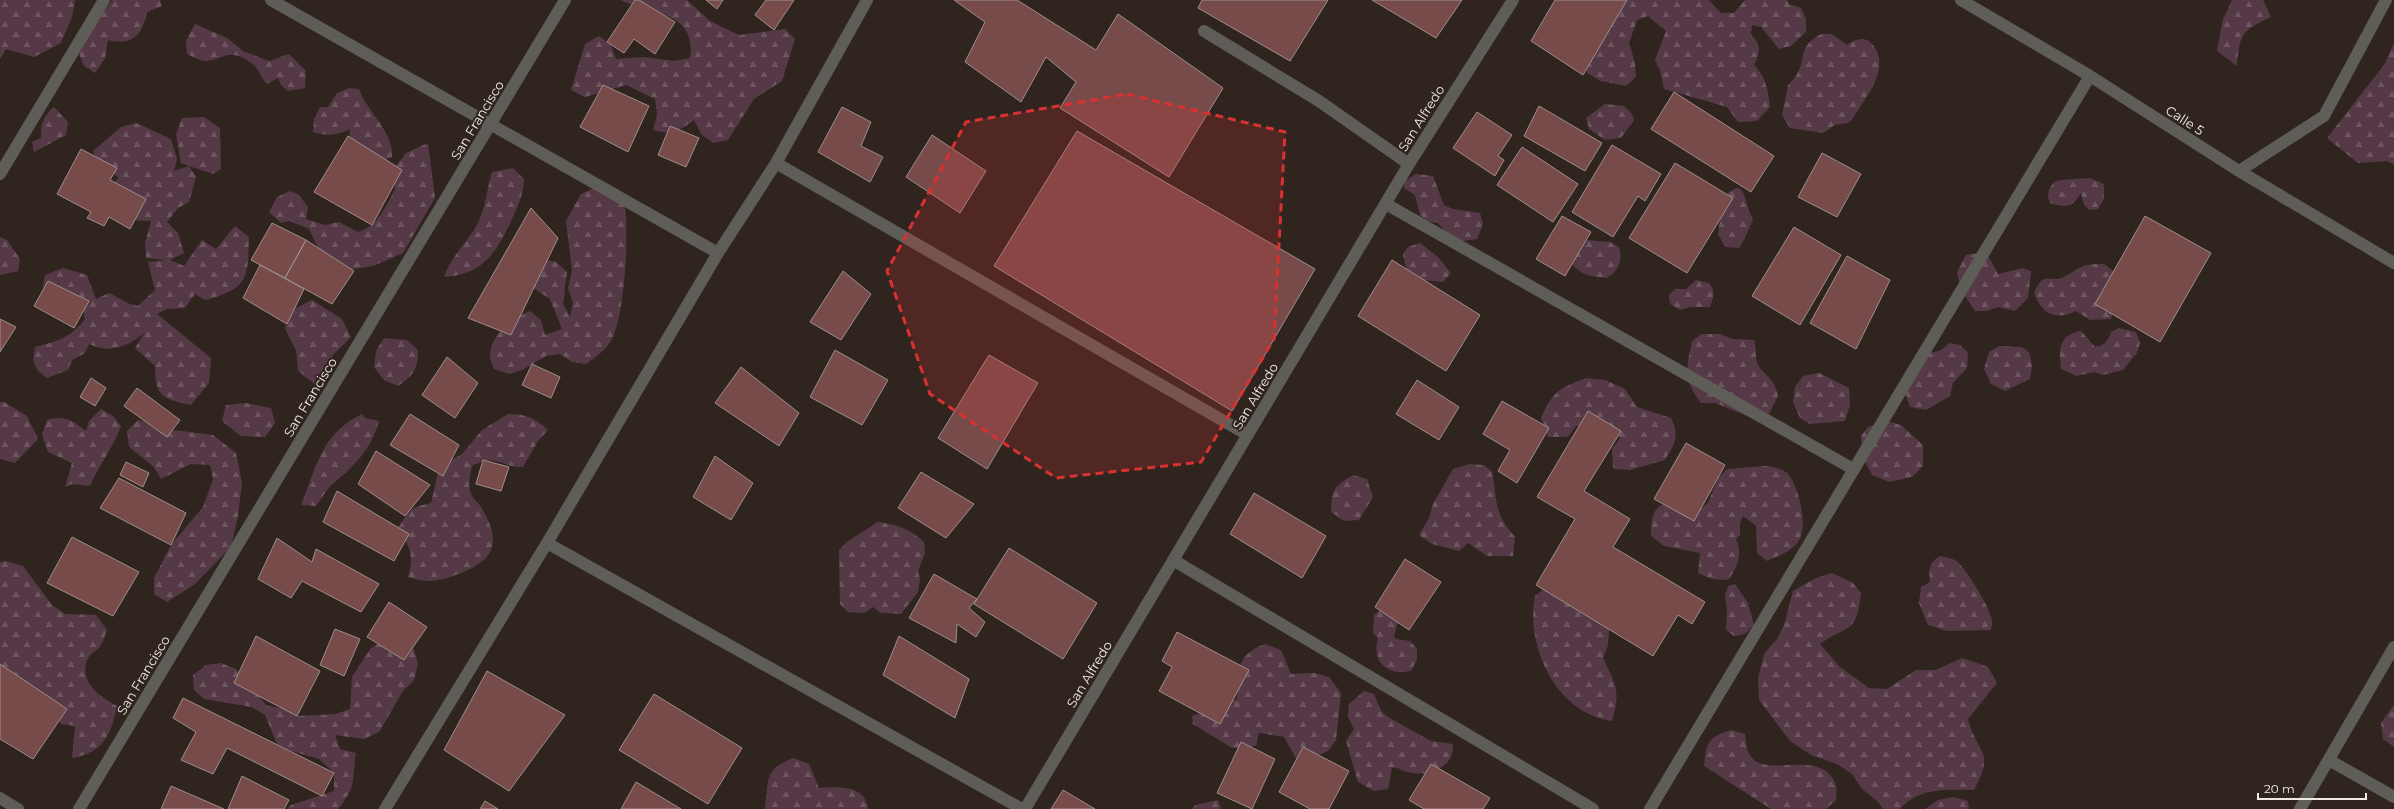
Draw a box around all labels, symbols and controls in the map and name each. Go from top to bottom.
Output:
street label: San Francisco [447,78,507,162]
street label: San Alfredo [1394,82,1448,154]
street label: Calle 5 [2163,102,2207,138]
street label: San Francisco [280,355,340,439]
street label: San Alfredo [1229,360,1281,432]
street label: San Francisco [113,633,173,717]
street label: San Alfredo [1063,638,1115,710]
scale bar [2258,775,2366,801]
text: 20 m [2264,781,2295,796]

